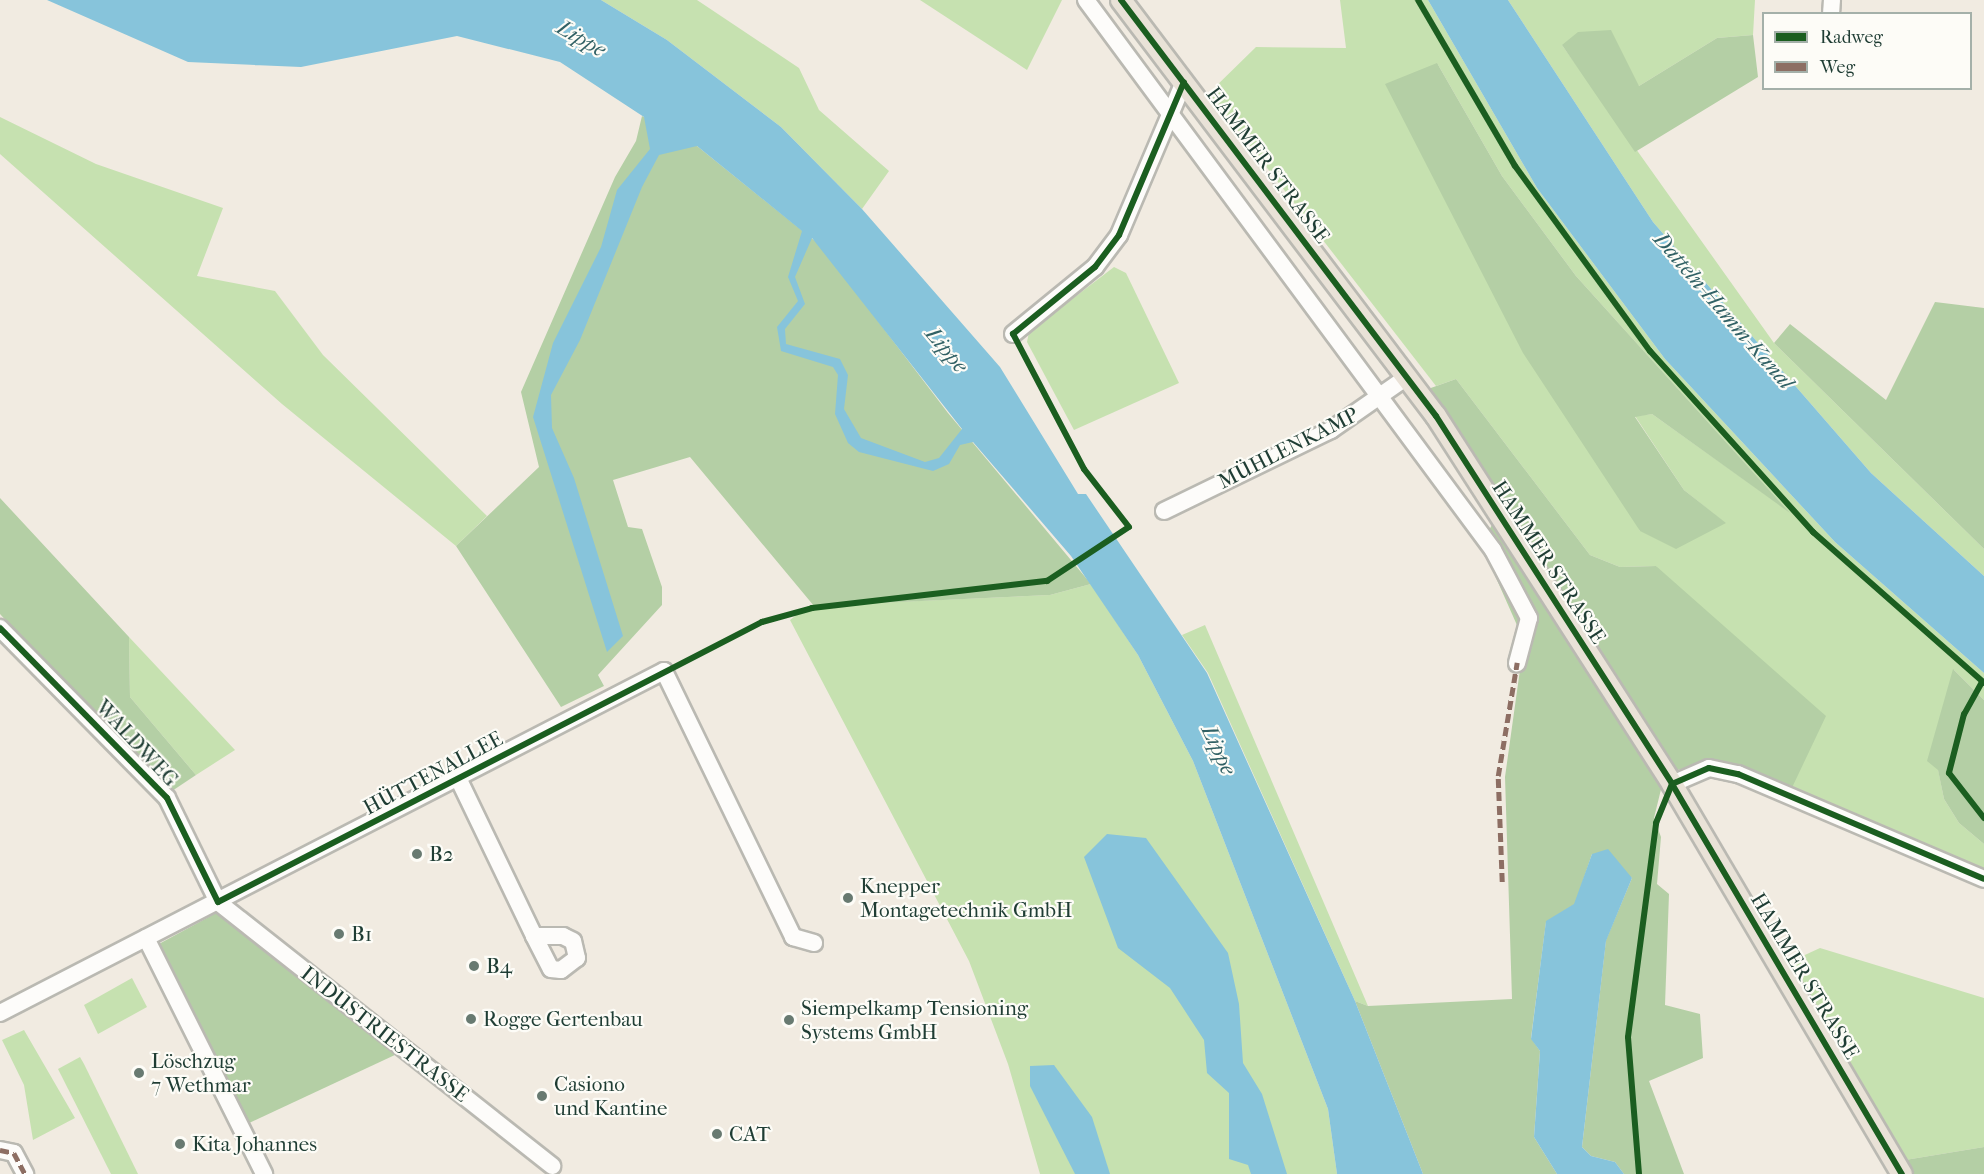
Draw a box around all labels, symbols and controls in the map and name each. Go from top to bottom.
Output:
legend [1762,12,1972,90]
water label: Lippe [552,15,610,63]
text: Radweg [1820,27,1883,48]
text: Weg [1820,57,1855,78]
street label: HAMMER STRASSE [1201,82,1335,248]
water label: Datteln-Hamm-Kanal [1647,227,1799,395]
water label: Lippe [919,322,973,378]
street label: MÜHLENKAMP [1214,402,1362,494]
street label: HAMMER STRASSE [1487,476,1611,648]
street label: WALDWEG [90,694,184,792]
water label: Lippe [1195,721,1241,779]
street label: HÜTTENALLEE [359,726,507,820]
place label: B2 [429,841,453,867]
marker: B2 [410,847,424,861]
place label: Knepper Montagetechnik GmbH [860,873,1072,923]
street label: HAMMER STRASSE [1745,888,1865,1064]
marker: Knepper Montagetechnik GmbH [841,891,855,905]
place label: B1 [351,921,372,947]
marker: B1 [332,927,346,941]
place label: B4 [486,953,512,979]
marker: B4 [467,959,481,973]
street label: INDUSTRIESTRASSE [296,961,474,1107]
place label: Siempelkamp Tensioning Systems GmbH [801,995,1028,1045]
place label: Rogge Gertenbau [483,1006,643,1032]
marker: Rogge Gertenbau [464,1012,478,1026]
marker: Siempelkamp Tensioning Systems GmbH [782,1013,796,1027]
place label: Löschzug 7 Wethmar [151,1048,251,1098]
marker: Löschzug 7 Wethmar [132,1066,146,1080]
place label: Casiono und Kantine [554,1071,667,1121]
marker: Casiono und Kantine [535,1089,549,1103]
place label: CAT [729,1121,770,1147]
marker: CAT [710,1127,724,1141]
place label: Kita Johannes [192,1131,317,1157]
marker: Kita Johannes [173,1137,187,1151]

